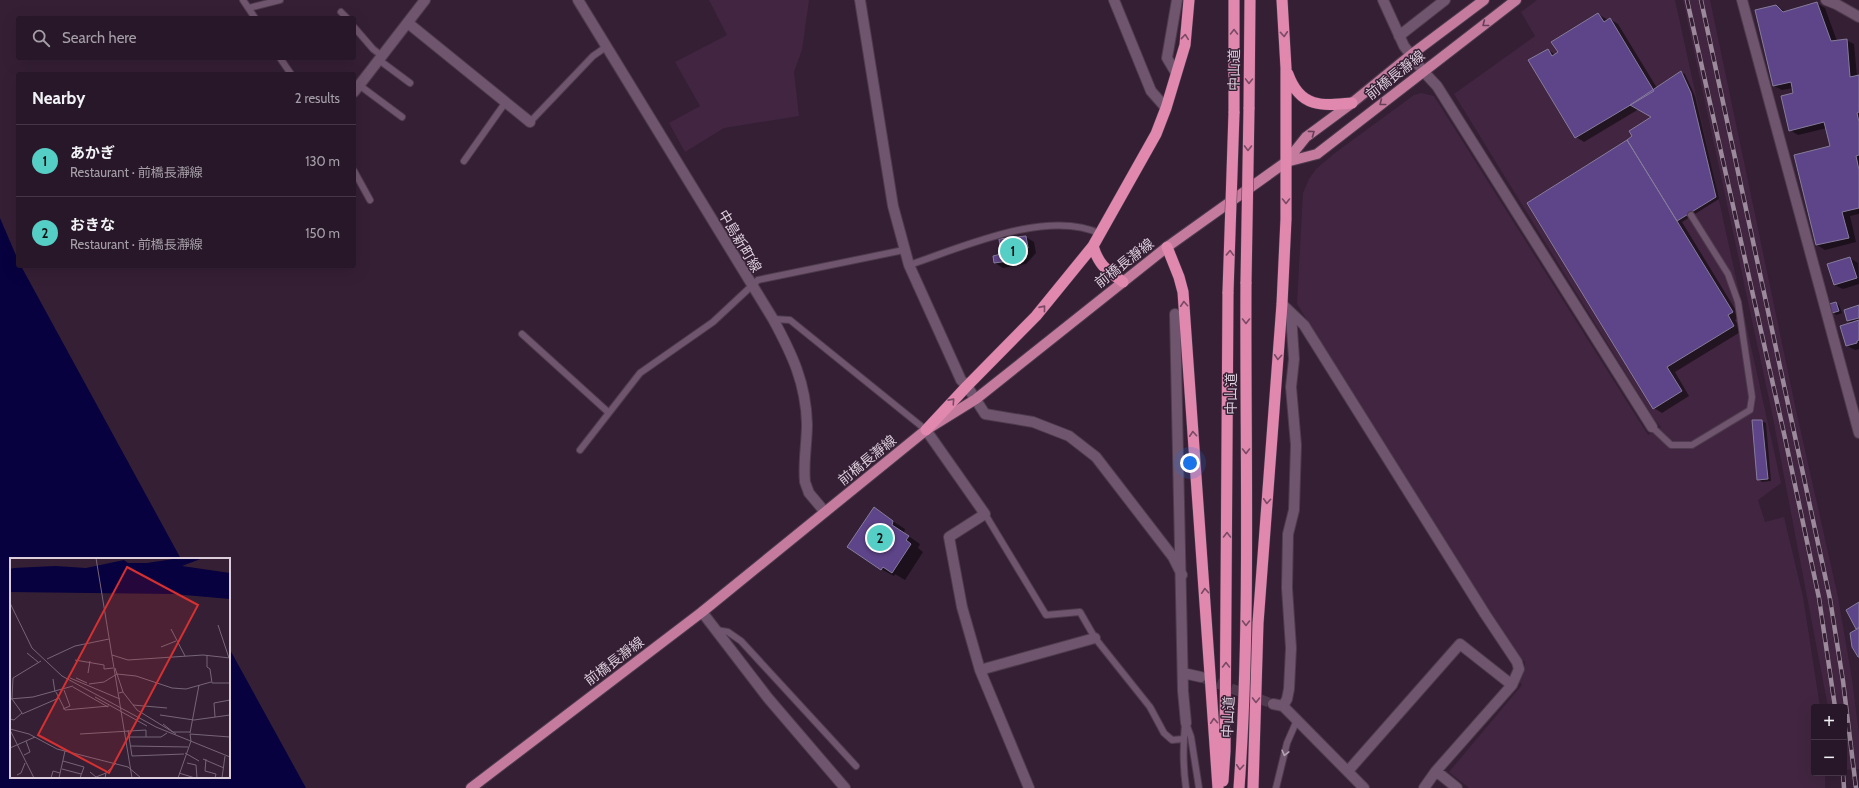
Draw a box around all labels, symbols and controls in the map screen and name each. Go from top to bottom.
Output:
search box [16,16,356,60]
one-way arrow [1482,19,1489,27]
icon: search [30,27,52,49]
text: Search here [62,29,137,47]
one-way arrow [1230,29,1238,35]
one-way arrow [1279,31,1288,37]
one-way arrow [1181,34,1190,40]
street label: 前橋長瀞線 [1362,46,1428,104]
street label: 中山道 [1225,49,1243,91]
one-way arrow [1245,78,1253,84]
text: Nearby [32,88,85,108]
text: 2 results [295,90,340,106]
one-way arrow [1380,99,1387,106]
one-way arrow [1307,131,1314,138]
text: あかぎ [70,144,115,162]
one-way arrow [1244,145,1252,151]
text: 1 [43,153,47,169]
text: 130 m [305,153,340,169]
text: Restaurant · 前橋長瀞線 [70,164,203,180]
one-way arrow [1282,198,1290,204]
street label: 中島新町線 [714,206,766,276]
text: おきな [70,216,115,234]
text: 2 [42,225,48,241]
text: 150 m [305,225,340,241]
street label: 前橋長瀞線 [1091,234,1157,292]
text: Restaurant · 前橋長瀞線 [70,236,203,252]
pin: 1 [1000,236,1026,266]
one-way arrow [1225,250,1234,256]
one-way arrow [1179,301,1188,307]
one-way arrow [1038,305,1045,312]
one-way arrow [1241,318,1250,324]
one-way arrow [1273,354,1282,360]
street label: 中山道 [1222,373,1240,415]
one-way arrow [948,398,955,406]
street label: 前橋長瀞線 [834,431,900,489]
one-way arrow [1189,431,1198,437]
one-way arrow [1242,448,1250,454]
your location [1180,453,1200,473]
one-way arrow [1262,498,1271,504]
pin: 2 [867,523,893,553]
one-way arrow [1223,532,1231,538]
inset map [10,558,230,778]
one-way arrow [1200,588,1209,594]
one-way arrow [1242,620,1250,626]
street label: 前橋長瀞線 [581,633,647,689]
one-way arrow [1222,662,1230,668]
street label: 中山道 [1218,696,1238,738]
one-way arrow [1251,697,1260,703]
map controls [1811,704,1847,776]
button: + [1811,704,1847,740]
one-way arrow [1210,718,1219,724]
button: − [1811,740,1847,776]
one-way arrow [1281,750,1289,757]
one-way arrow [1236,764,1245,770]

